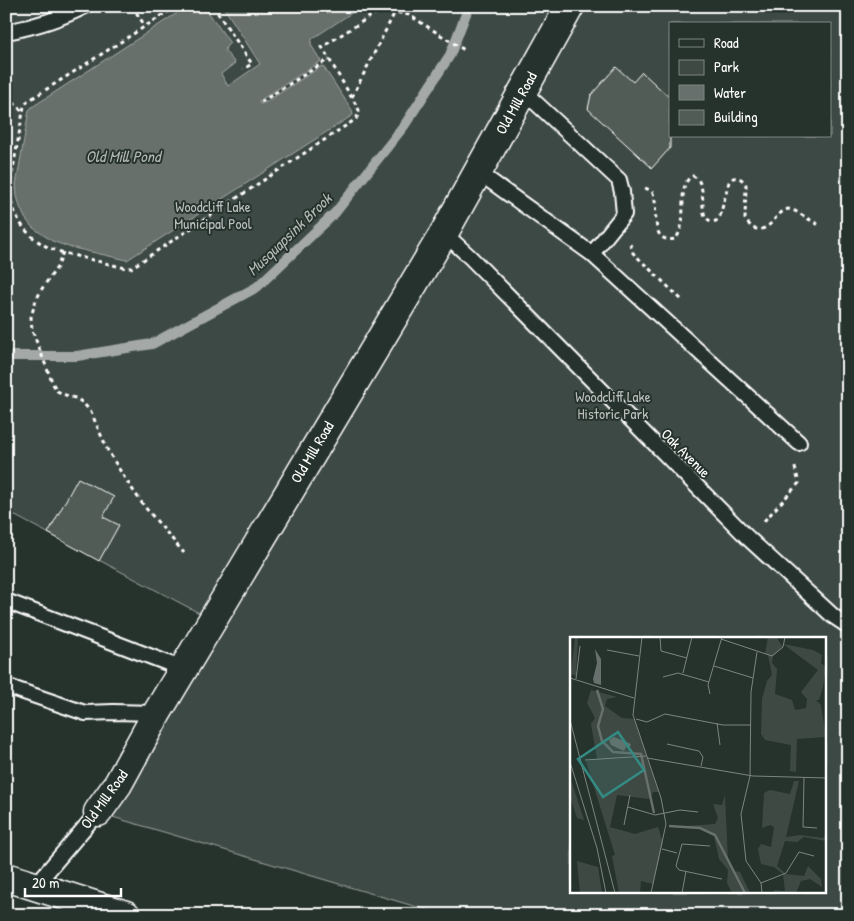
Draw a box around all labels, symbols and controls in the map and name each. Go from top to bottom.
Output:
legend [669,22,832,138]
text: Road [714,32,739,53]
text: Park [714,56,739,77]
street label: Old Mill Road [490,68,542,138]
text: Water [714,82,746,103]
text: Building [714,106,758,127]
water label: Old Mill Pond [86,145,163,167]
water label: Musquapsink Brook [242,187,337,280]
park label: Woodcliff Lake Municipal Pool [174,196,252,234]
park label: Woodcliff Lake Historic Park [575,386,651,424]
street label: Old Mill Road [285,417,339,487]
street label: Oak Avenue [657,424,715,482]
inset map [570,637,826,894]
street label: Old Mill Road [75,765,133,833]
scale bar [25,866,121,898]
text: 20 m [32,872,59,893]

